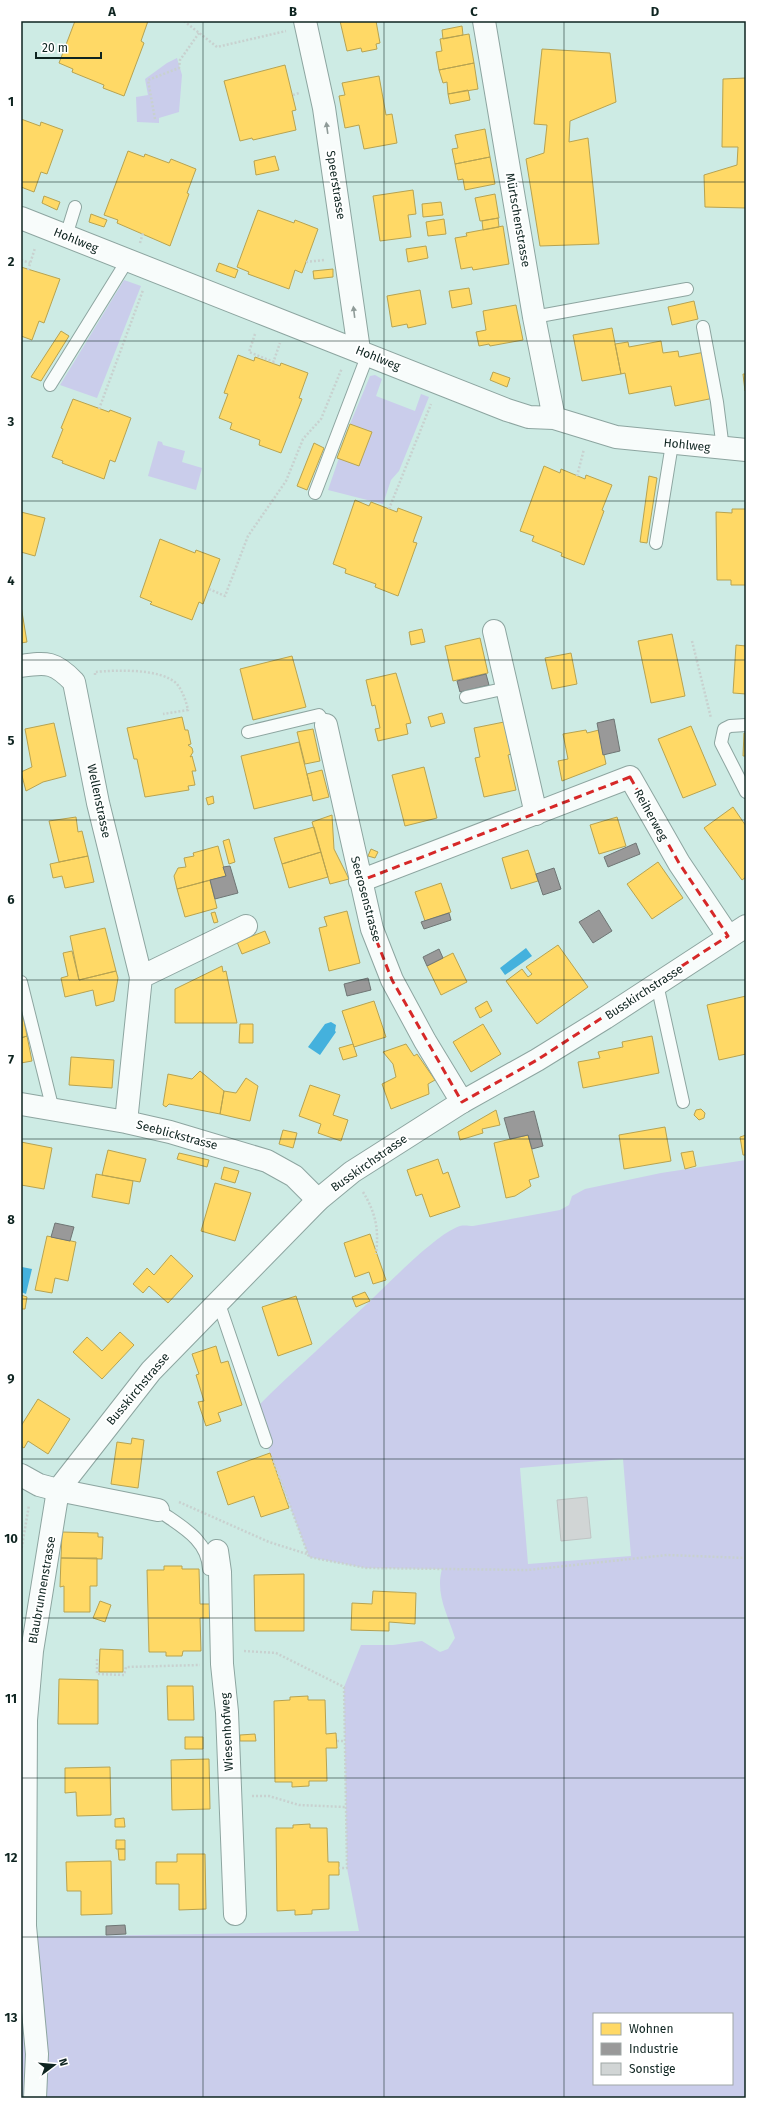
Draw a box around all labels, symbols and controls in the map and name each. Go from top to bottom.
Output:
text: A [107,4,116,19]
text: B [289,4,297,19]
text: C [470,4,478,19]
text: D [651,4,660,19]
scale bar [36,34,101,60]
text: 20 m [42,41,68,55]
text: 1 [8,94,14,109]
one-way arrow [324,122,330,134]
street label: Speerstrasse [324,150,348,220]
street label: Mürtschenstrasse [503,172,533,268]
street label: Hohlweg [52,225,101,256]
text: 2 [8,254,15,269]
one-way arrow [351,305,357,318]
street label: Hohlweg [354,343,403,374]
text: 3 [7,414,15,429]
street label: Hohlweg [663,436,712,455]
text: 4 [7,573,15,588]
text: 5 [8,733,15,748]
street label: Wellenstrasse [84,763,114,839]
street label: Reiherweg [631,787,671,844]
street label: Seerosenstrasse [348,855,384,943]
text: 6 [7,892,15,907]
street label: Busskirchstrasse [602,962,686,1022]
text: 7 [8,1052,14,1067]
street label: Seeblickstrasse [135,1117,219,1153]
street label: Busskirchstrasse [328,1131,410,1195]
text: 8 [7,1212,15,1227]
street label: Busskirchstrasse [104,1350,172,1428]
text: 9 [7,1371,15,1386]
text: 10 [4,1531,18,1546]
street label: Blaubrunnenstrasse [26,1535,58,1645]
text: 11 [5,1691,17,1706]
street label: Wiesenhofweg [218,1692,236,1772]
text: 12 [5,1850,18,1865]
text: 13 [5,2010,18,2025]
legend [593,2013,733,2085]
text: Wohnen [629,2022,673,2036]
text: Industrie [629,2042,678,2056]
north arrow [34,2045,74,2085]
text: N [56,2057,70,2068]
text: Sonstige [629,2062,676,2076]

